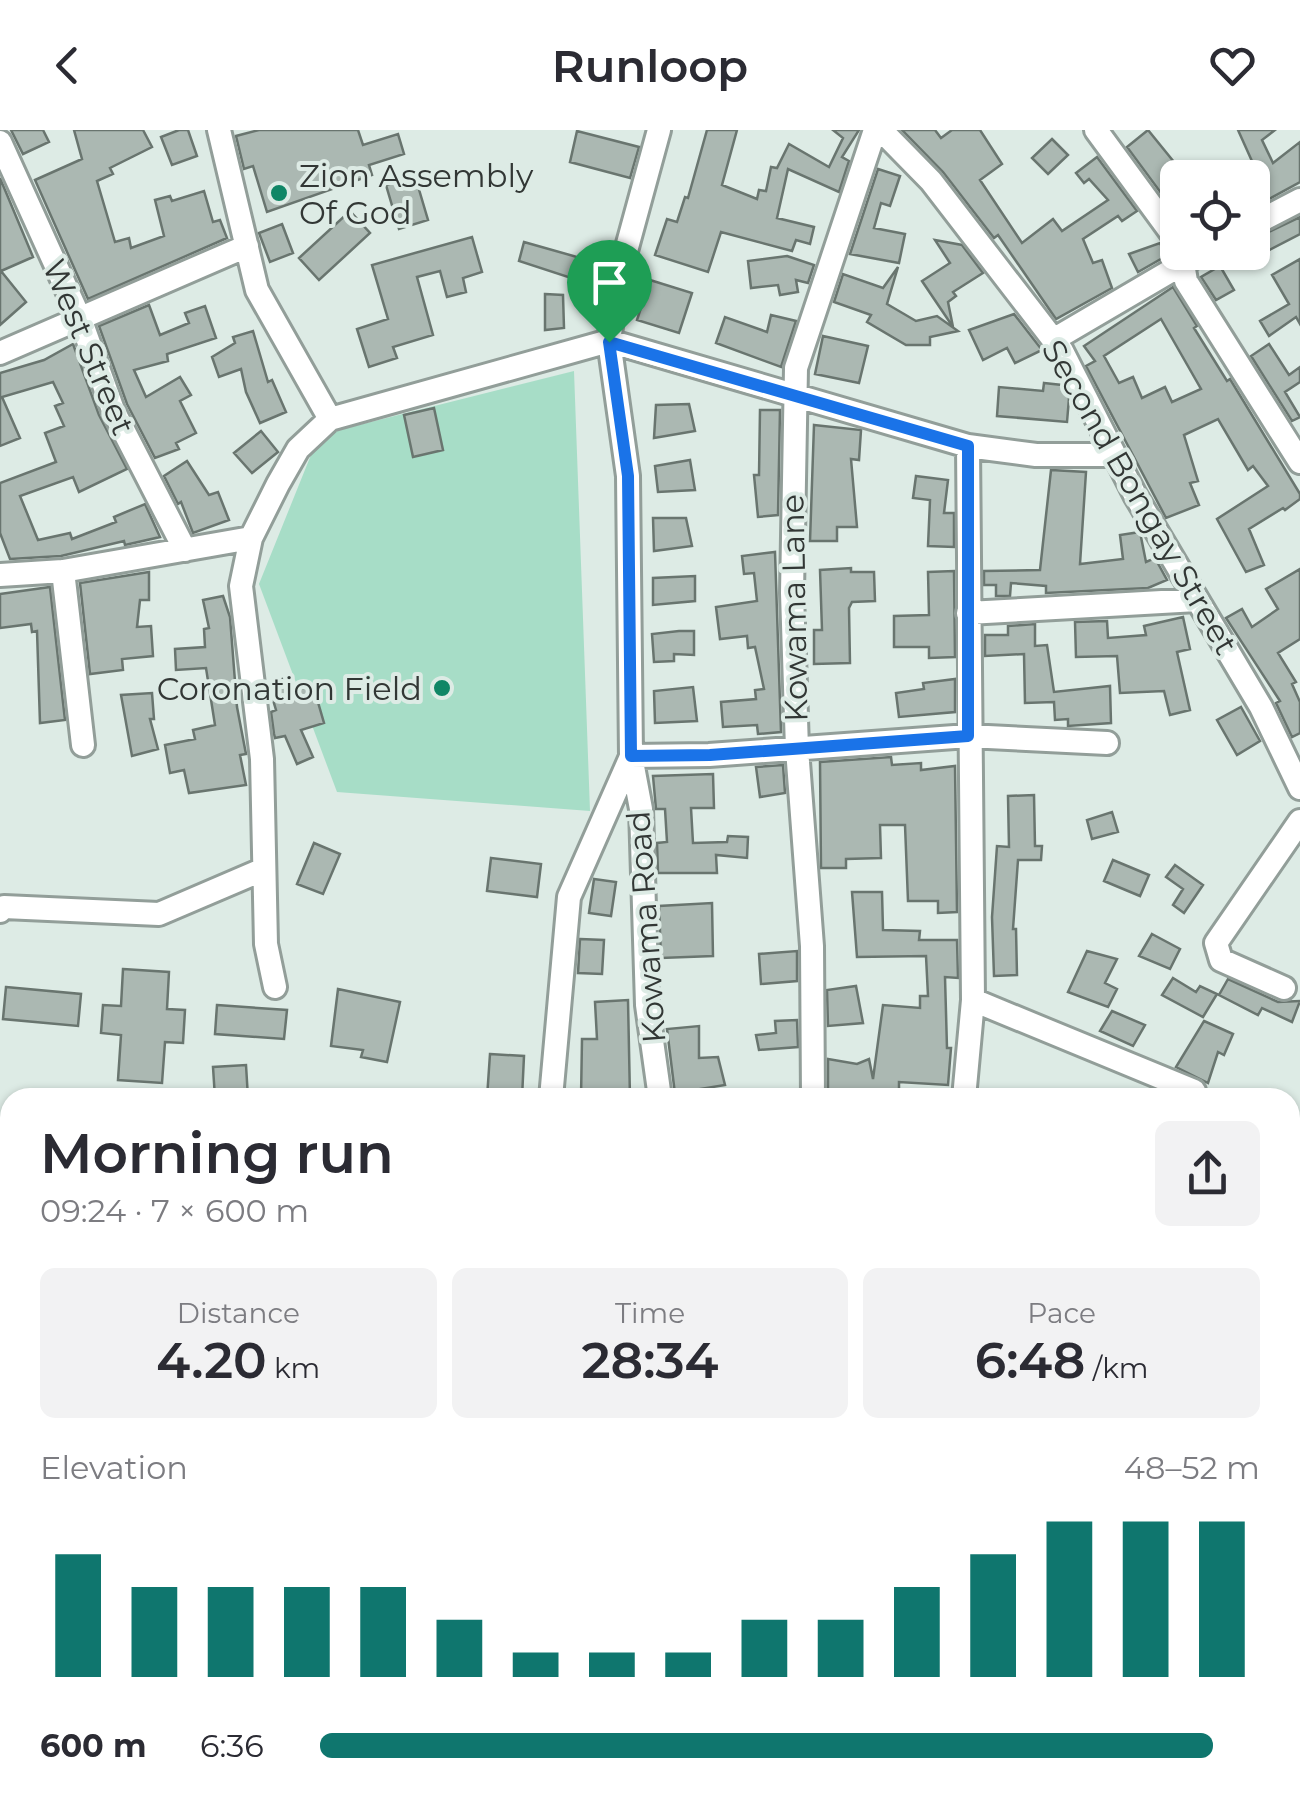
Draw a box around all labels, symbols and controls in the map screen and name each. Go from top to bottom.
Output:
icon: back [40,38,95,93]
text: Runloop [552,38,748,93]
icon: heart [1205,38,1260,93]
place label: Zion Assembly Of God [299,156,534,232]
map controls [1160,160,1270,270]
button: locate [1160,160,1270,270]
marker: Zion Assembly Of God [268,182,290,204]
pin [567,240,652,343]
street label: West Street [35,253,143,441]
icon: arrive [582,255,637,310]
street label: Second Bongay Street [1034,333,1246,661]
street label: Kowama Lane [773,494,815,722]
place label: Coronation Field [157,669,422,708]
marker: Coronation Field [431,677,453,699]
street label: Kowama Road [618,810,674,1044]
text: Morning run [40,1120,394,1187]
button: share [1155,1121,1260,1226]
text: 09:24 · 7 × 600 m [40,1191,309,1230]
text: Distance [177,1296,300,1330]
text: Time [615,1296,685,1330]
text: Pace [1027,1296,1096,1330]
text: 4.20 [156,1330,267,1391]
text: 28:34 [582,1330,718,1391]
text: 6:48 [975,1330,1085,1391]
text: km [267,1351,320,1385]
text: /km [1085,1351,1149,1385]
text: Elevation [40,1448,188,1487]
text: 48–52 m [1124,1448,1260,1487]
text: 600 m [40,1726,146,1765]
text: 6:36 [200,1726,264,1765]

